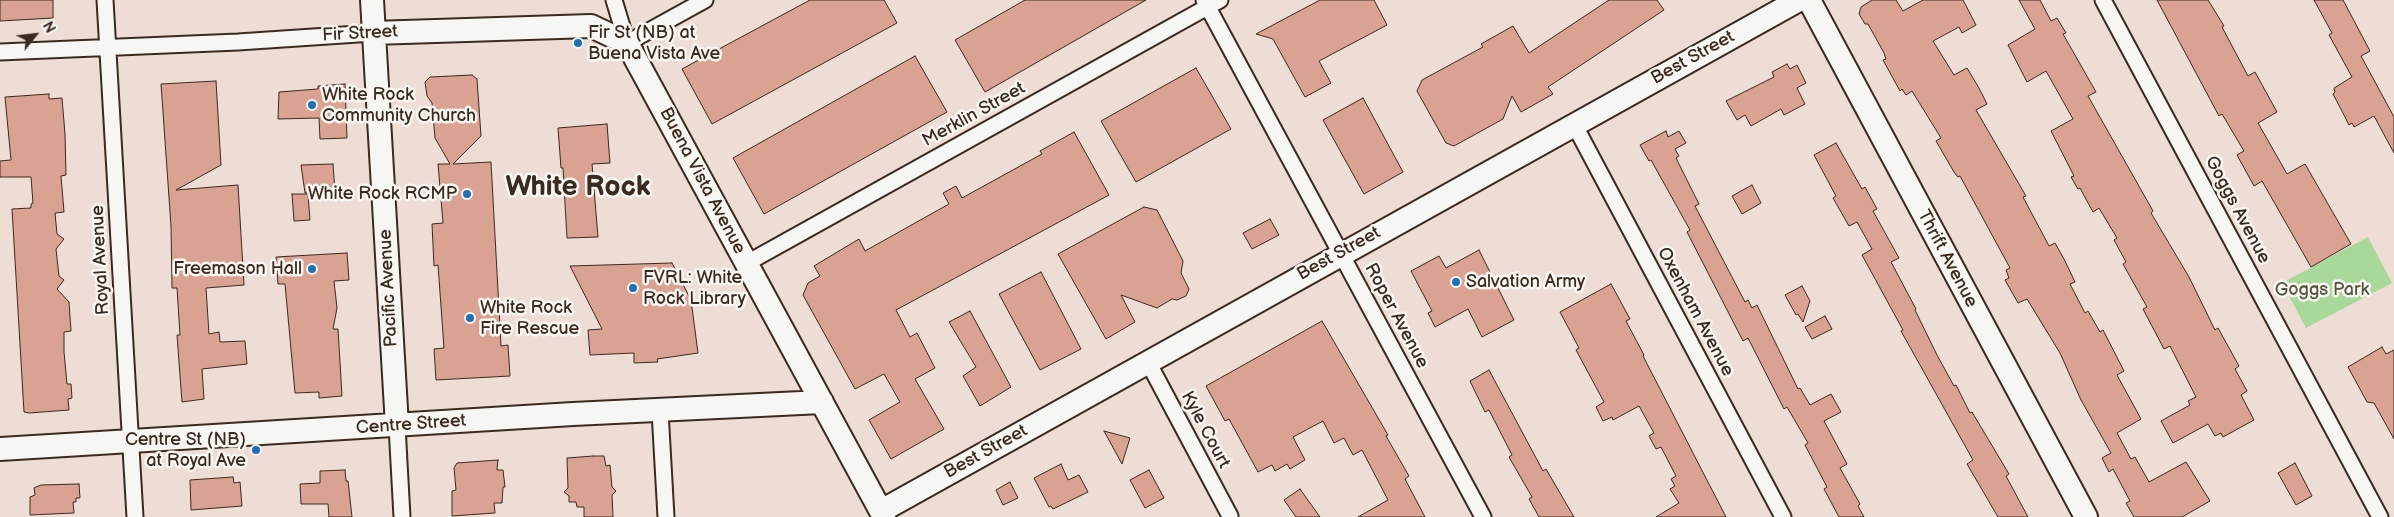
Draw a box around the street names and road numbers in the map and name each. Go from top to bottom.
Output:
street label: Fir Street [322,21,398,47]
street label: Best Street [1648,26,1738,90]
street label: Merklin Street [919,78,1029,152]
street label: Buena Vista Avenue [654,104,750,258]
street label: Goggs Avenue [2200,153,2274,267]
street label: Royal Avenue [87,205,115,315]
street label: Thrift Avenue [1912,207,1982,311]
street label: Best Street [1294,222,1384,286]
street label: Pacific Avenue [375,228,403,348]
street label: Oxenham Avenue [1652,244,1738,380]
street label: Roper Avenue [1359,260,1433,372]
street label: Kyle Court [1176,388,1234,472]
street label: Centre Street [355,410,467,440]
street label: Best Street [941,420,1031,484]

